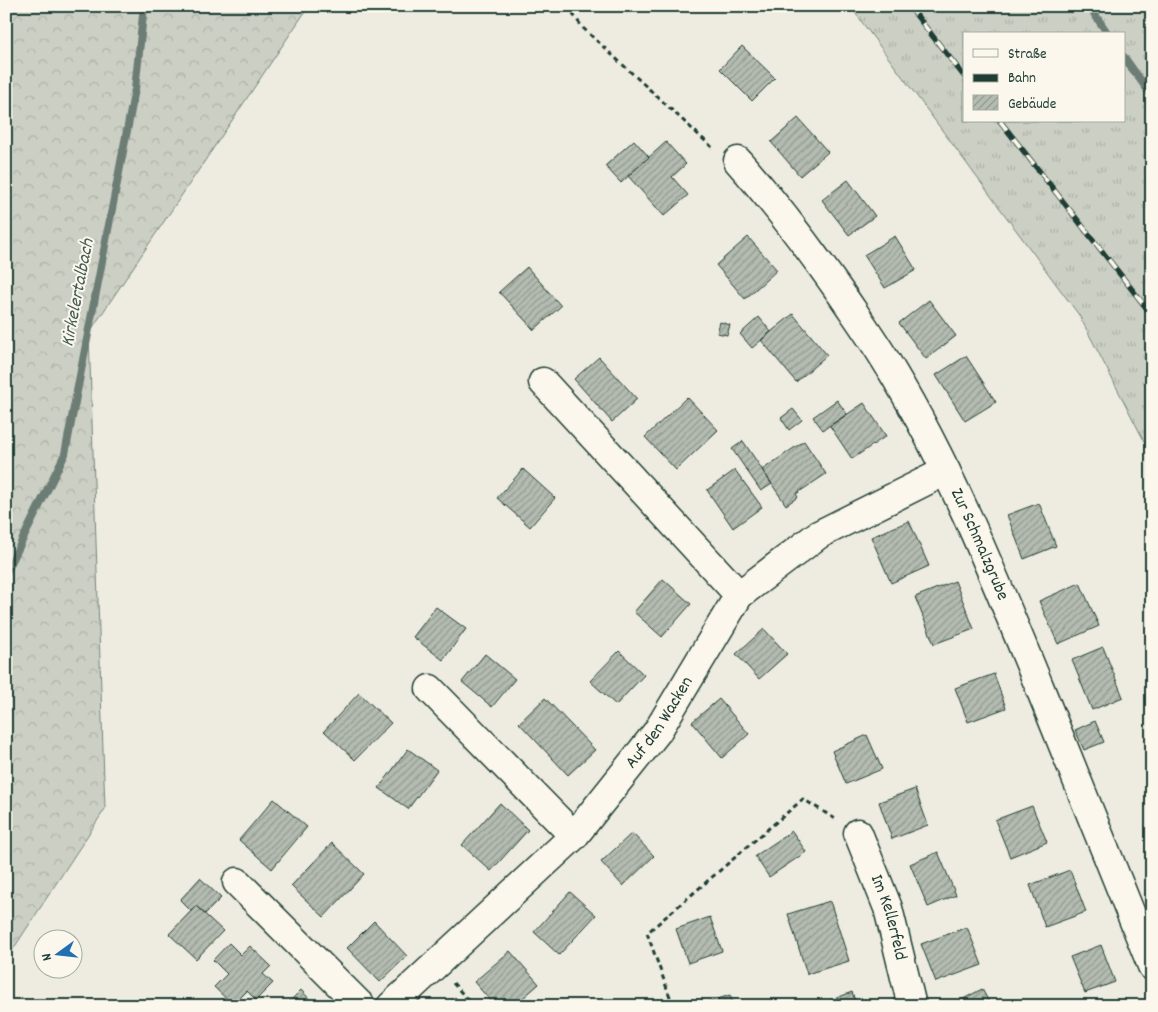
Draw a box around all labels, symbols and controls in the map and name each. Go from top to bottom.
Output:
legend [963,32,1126,122]
text: Straße [1008,44,1047,66]
text: Bahn [1008,68,1036,90]
text: Gebäude [1008,94,1057,116]
water label: Kirkelertalbach [55,236,103,349]
street label: Zur Schmalzgrube [944,484,1015,604]
street label: Auf den Wacken [620,672,700,774]
street label: Im Kellerfeld [863,871,913,963]
north arrow [32,930,82,980]
text: N [37,951,58,963]

